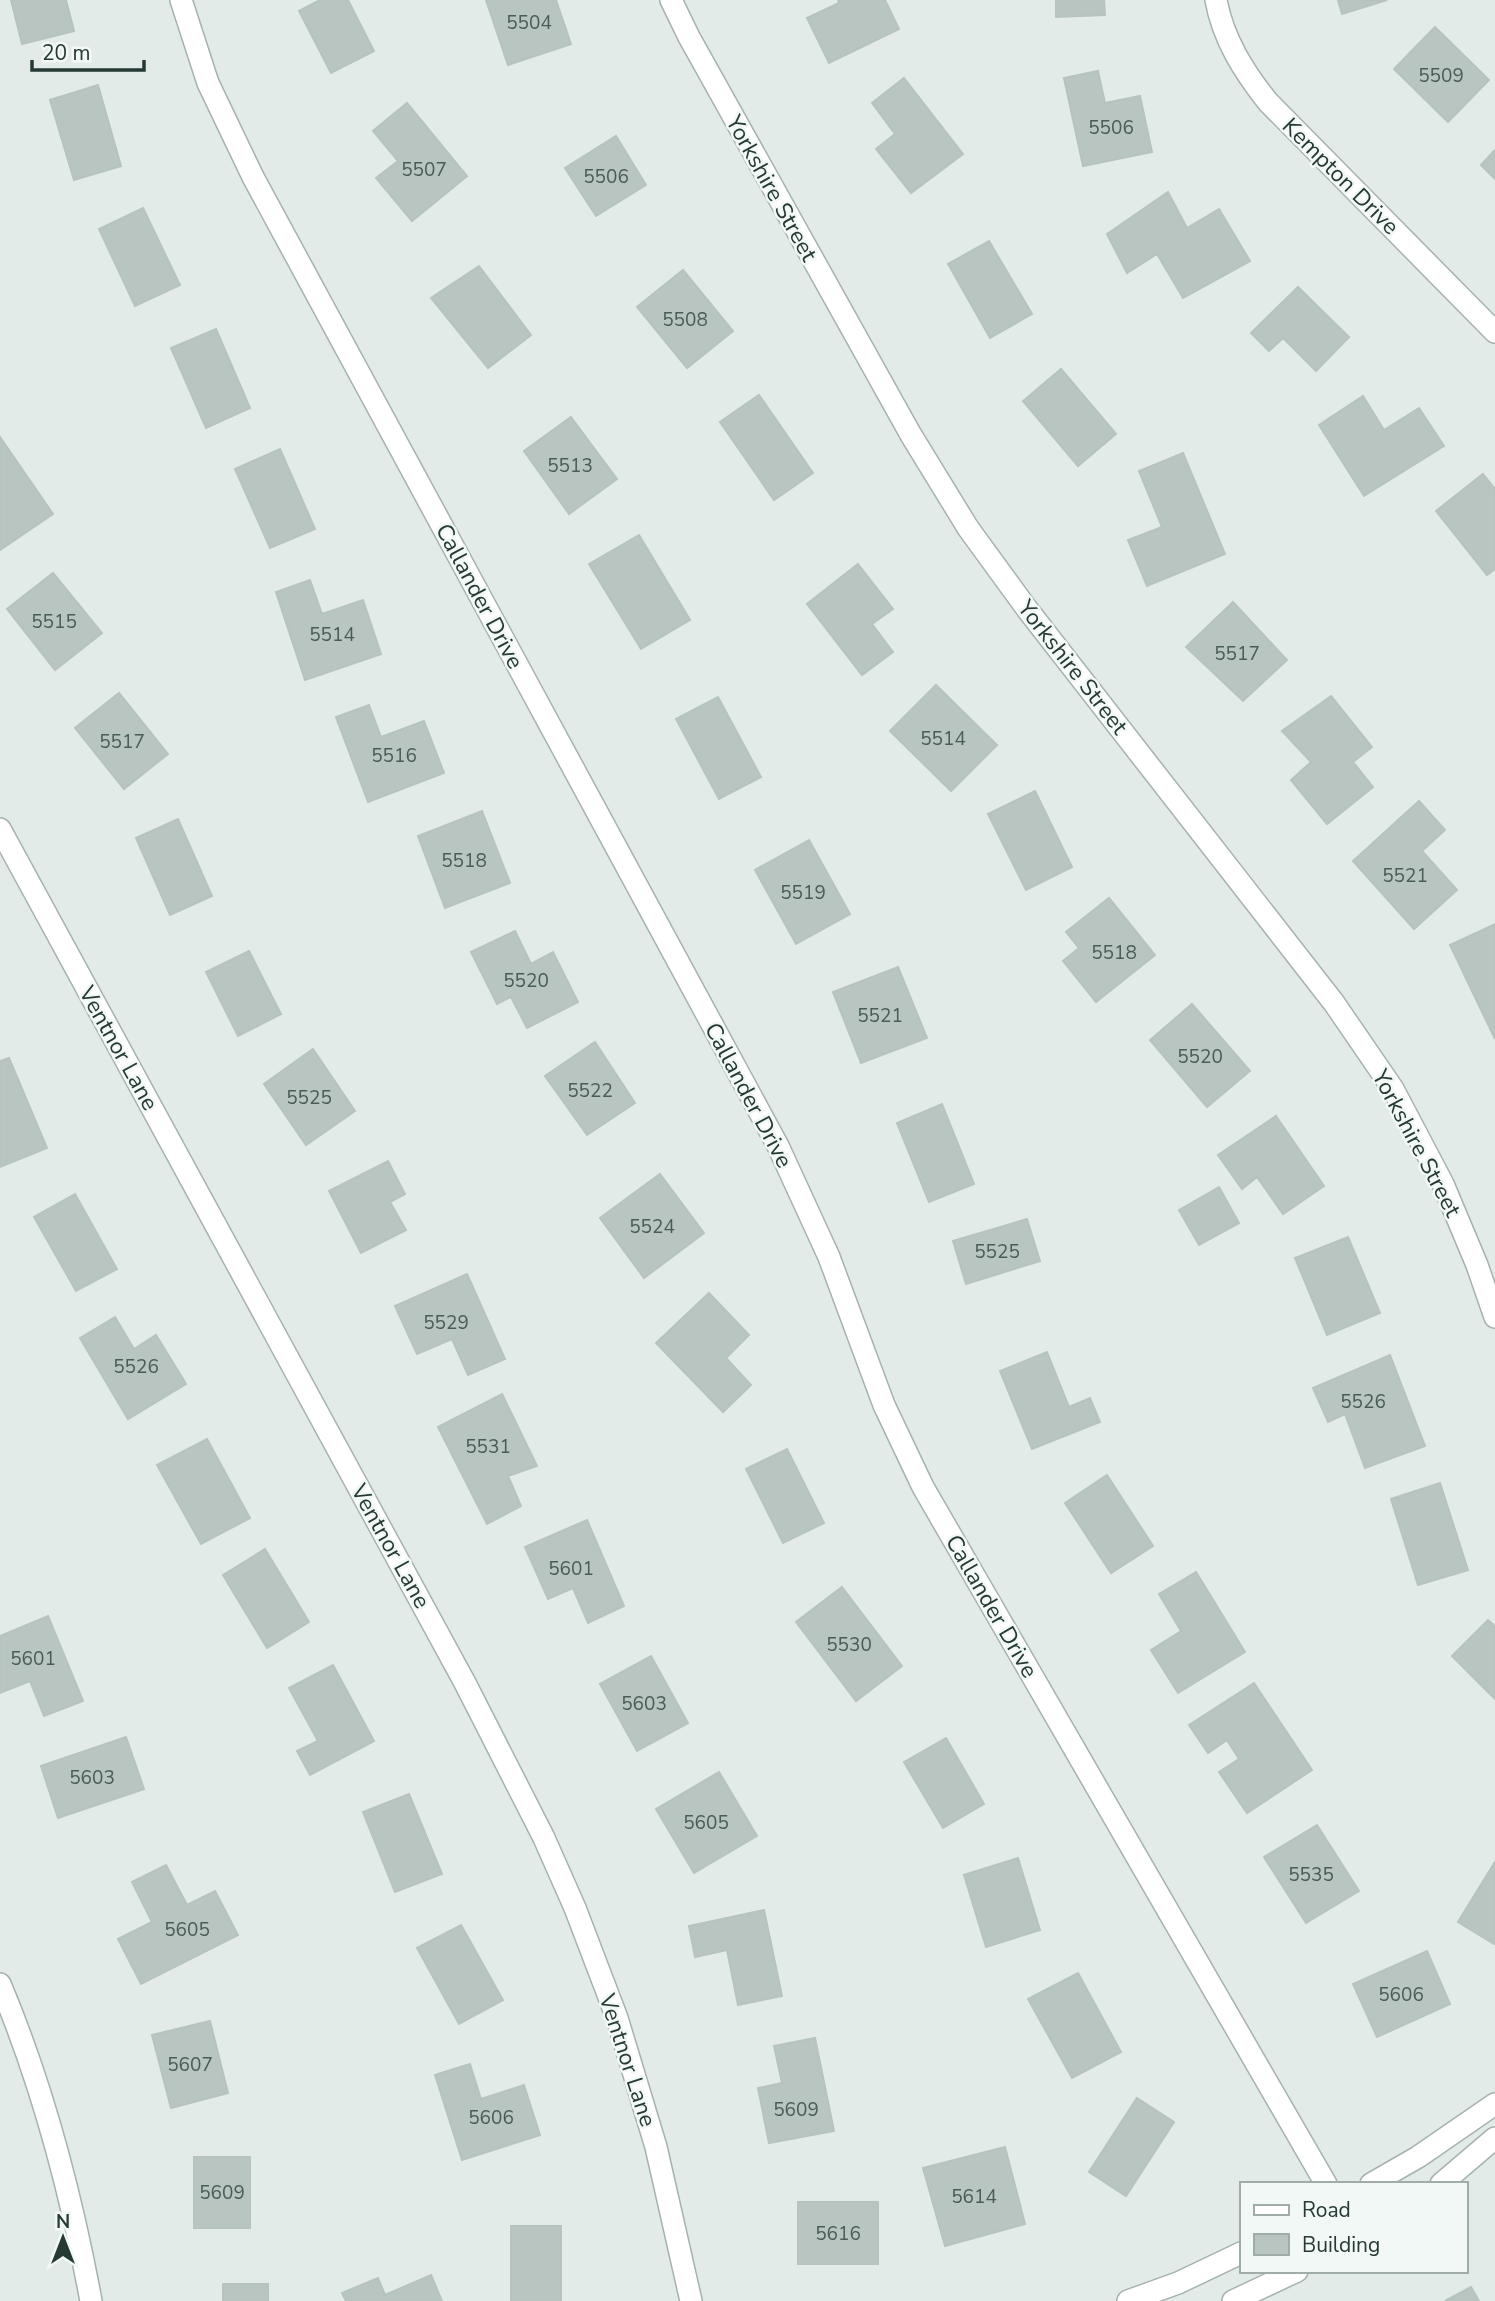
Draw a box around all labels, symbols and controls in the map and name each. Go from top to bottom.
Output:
house number: 5504 [506,10,552,36]
scale bar [32,28,144,72]
text: 20 m [42,39,91,67]
house number: 5509 [1418,63,1464,89]
street label: Yorkshire Street [718,109,825,268]
street label: Kempton Drive [1275,111,1406,242]
house number: 5506 [1088,115,1134,141]
house number: 5507 [401,157,447,183]
house number: 5506 [583,164,629,190]
house number: 5508 [662,307,708,333]
house number: 5513 [547,453,593,479]
street label: Callander Drive [428,518,531,674]
street label: Yorkshire Street [1010,593,1135,742]
house number: 5515 [31,609,77,635]
house number: 5514 [309,622,355,648]
house number: 5517 [1214,641,1260,667]
house number: 5514 [920,726,966,752]
house number: 5517 [99,729,145,755]
house number: 5516 [371,743,417,769]
house number: 5518 [441,848,487,874]
house number: 5521 [1382,863,1428,889]
house number: 5519 [780,880,826,906]
house number: 5518 [1091,940,1137,966]
house number: 5520 [503,968,549,994]
street label: Ventnor Lane [71,980,166,1116]
house number: 5521 [857,1003,903,1029]
street label: Callander Drive [697,1017,800,1173]
house number: 5520 [1177,1044,1223,1070]
street label: Yorkshire Street [1364,1063,1469,1223]
house number: 5522 [567,1078,613,1104]
house number: 5525 [286,1085,332,1111]
house number: 5524 [629,1214,675,1240]
house number: 5525 [974,1239,1020,1265]
house number: 5529 [423,1310,469,1336]
house number: 5526 [113,1354,159,1380]
house number: 5526 [1340,1389,1386,1415]
house number: 5531 [465,1434,511,1460]
street label: Ventnor Lane [343,1478,438,1614]
street label: Callander Drive [938,1529,1045,1683]
house number: 5601 [548,1556,594,1582]
house number: 5530 [826,1632,872,1658]
house number: 5601 [10,1646,56,1672]
house number: 5603 [621,1691,667,1717]
house number: 5603 [69,1765,115,1791]
house number: 5605 [683,1810,729,1836]
house number: 5535 [1288,1862,1334,1888]
house number: 5605 [164,1917,210,1943]
house number: 5606 [1378,1982,1424,2008]
street label: Ventnor Lane [591,1989,664,2130]
house number: 5607 [167,2052,213,2078]
house number: 5609 [773,2097,819,2123]
house number: 5606 [468,2105,514,2131]
house number: 5609 [199,2180,245,2206]
legend [1240,2182,1467,2273]
house number: 5614 [951,2184,997,2210]
text: Road [1302,2196,1351,2224]
north arrow [28,2203,98,2273]
text: N [56,2209,70,2235]
house number: 5616 [815,2221,861,2247]
text: Building [1302,2231,1380,2259]

